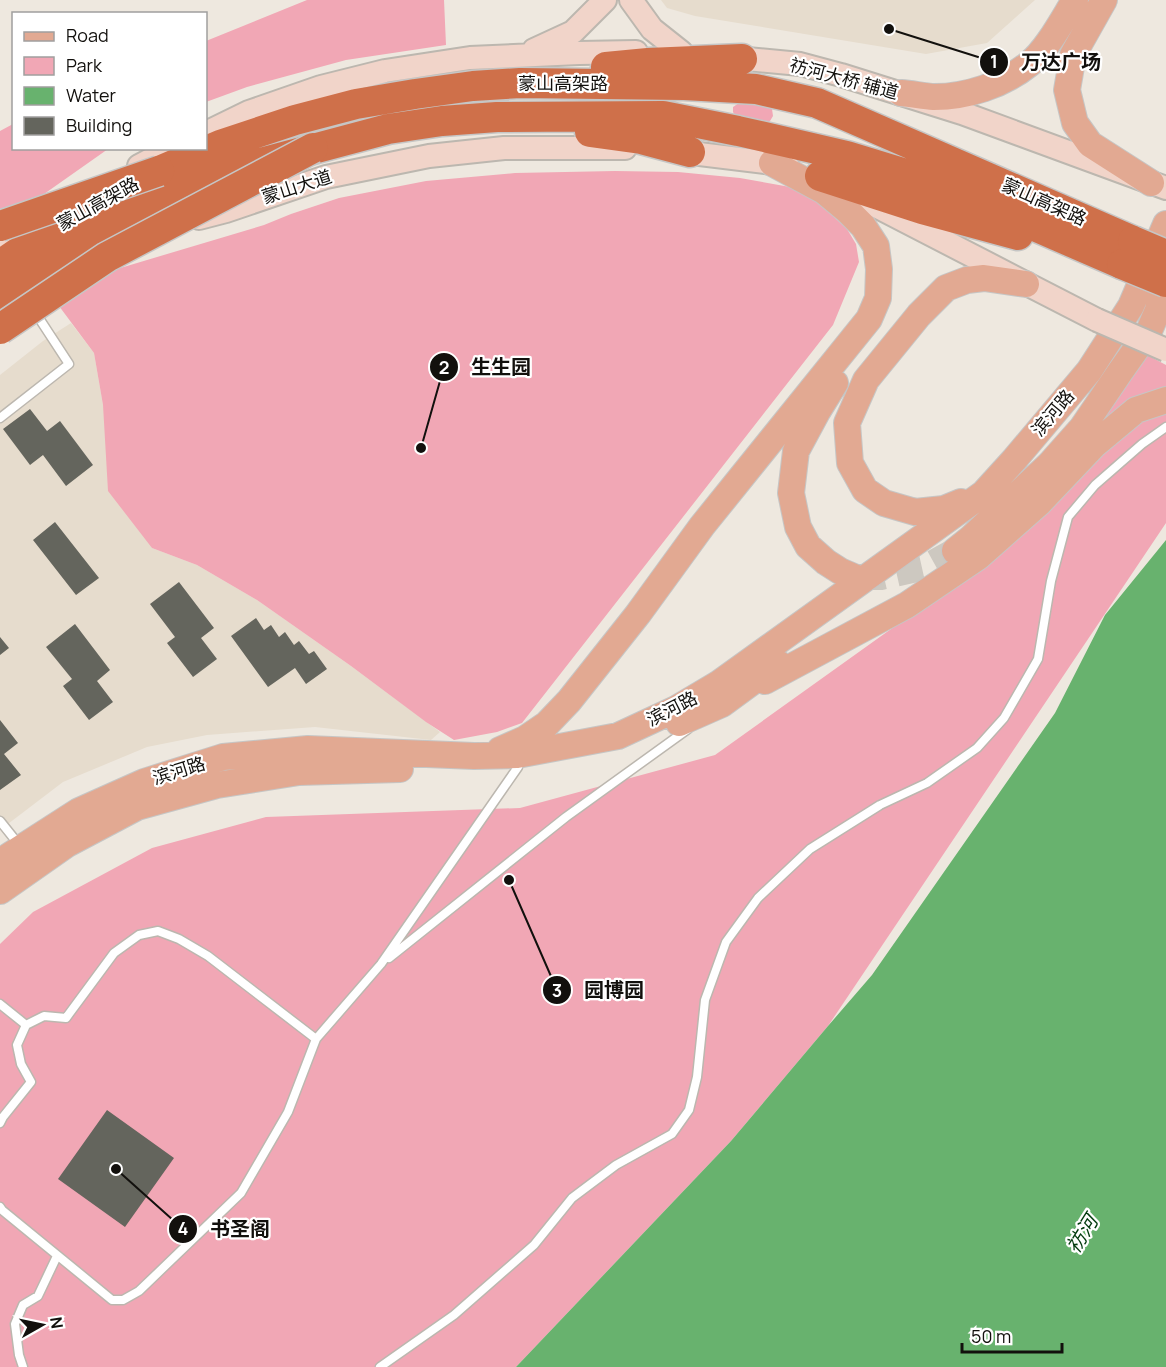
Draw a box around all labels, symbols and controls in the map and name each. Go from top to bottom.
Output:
legend [12,12,207,150]
text: Road [66,23,109,47]
callout: 万达广场 [979,43,1113,81]
text: 万达广场 [1021,48,1101,75]
text: 1 [990,49,998,73]
street label: 祊河大桥 辅道 [787,52,901,104]
text: Park [66,53,103,77]
street label: 蒙山高架路 [518,71,608,95]
text: Water [66,83,116,107]
text: Building [66,113,132,137]
street label: 蒙山大道 [259,164,335,209]
street label: 蒙山高架路 [52,171,143,235]
street label: 蒙山高架路 [998,172,1090,230]
callout: 生生园 [429,348,543,386]
text: 生生园 [471,353,531,380]
text: 2 [439,355,449,379]
street label: 滨河路 [1026,384,1079,441]
street label: 滨河路 [642,685,701,731]
street label: 滨河路 [149,751,208,789]
callout: 园博园 [542,971,656,1009]
text: 园博园 [584,976,644,1003]
text: 3 [552,978,562,1002]
water label: 祊河 [1060,1206,1106,1258]
callout: 书圣阁 [168,1210,282,1248]
text: 书圣阁 [210,1215,270,1242]
text: 4 [178,1216,189,1240]
north arrow [12,1295,72,1355]
text: N [45,1315,69,1330]
scale bar [962,1316,1062,1354]
text: 50 m [971,1324,1011,1348]

